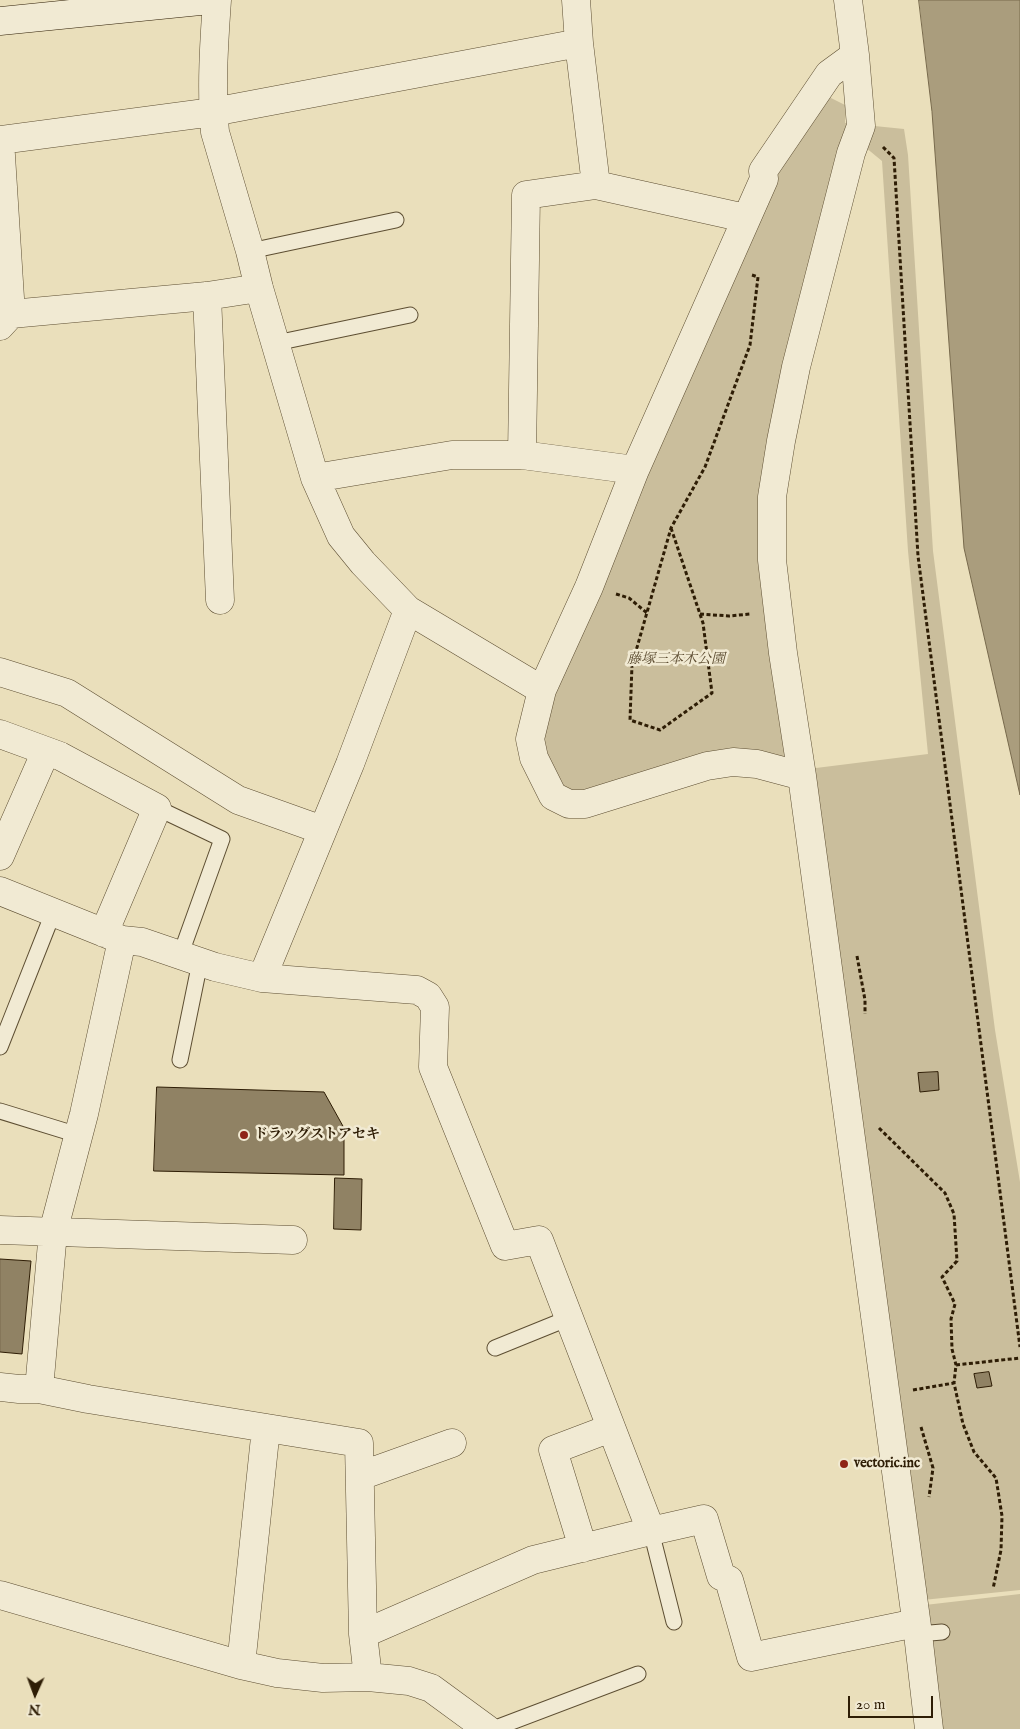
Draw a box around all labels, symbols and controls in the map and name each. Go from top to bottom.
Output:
park label: 藤塚三本木公園 [627,652,725,668]
place label: ドラッグストアセキ [254,1127,380,1143]
marker: ドラッグストアセキ [238,1129,250,1141]
place label: vectoric.inc [854,1456,920,1472]
marker: vectoric.inc [838,1458,850,1470]
north arrow [10,1669,60,1719]
scale bar [850,1686,935,1718]
text: 20 m [856,1695,885,1714]
text: N [28,1700,41,1718]

